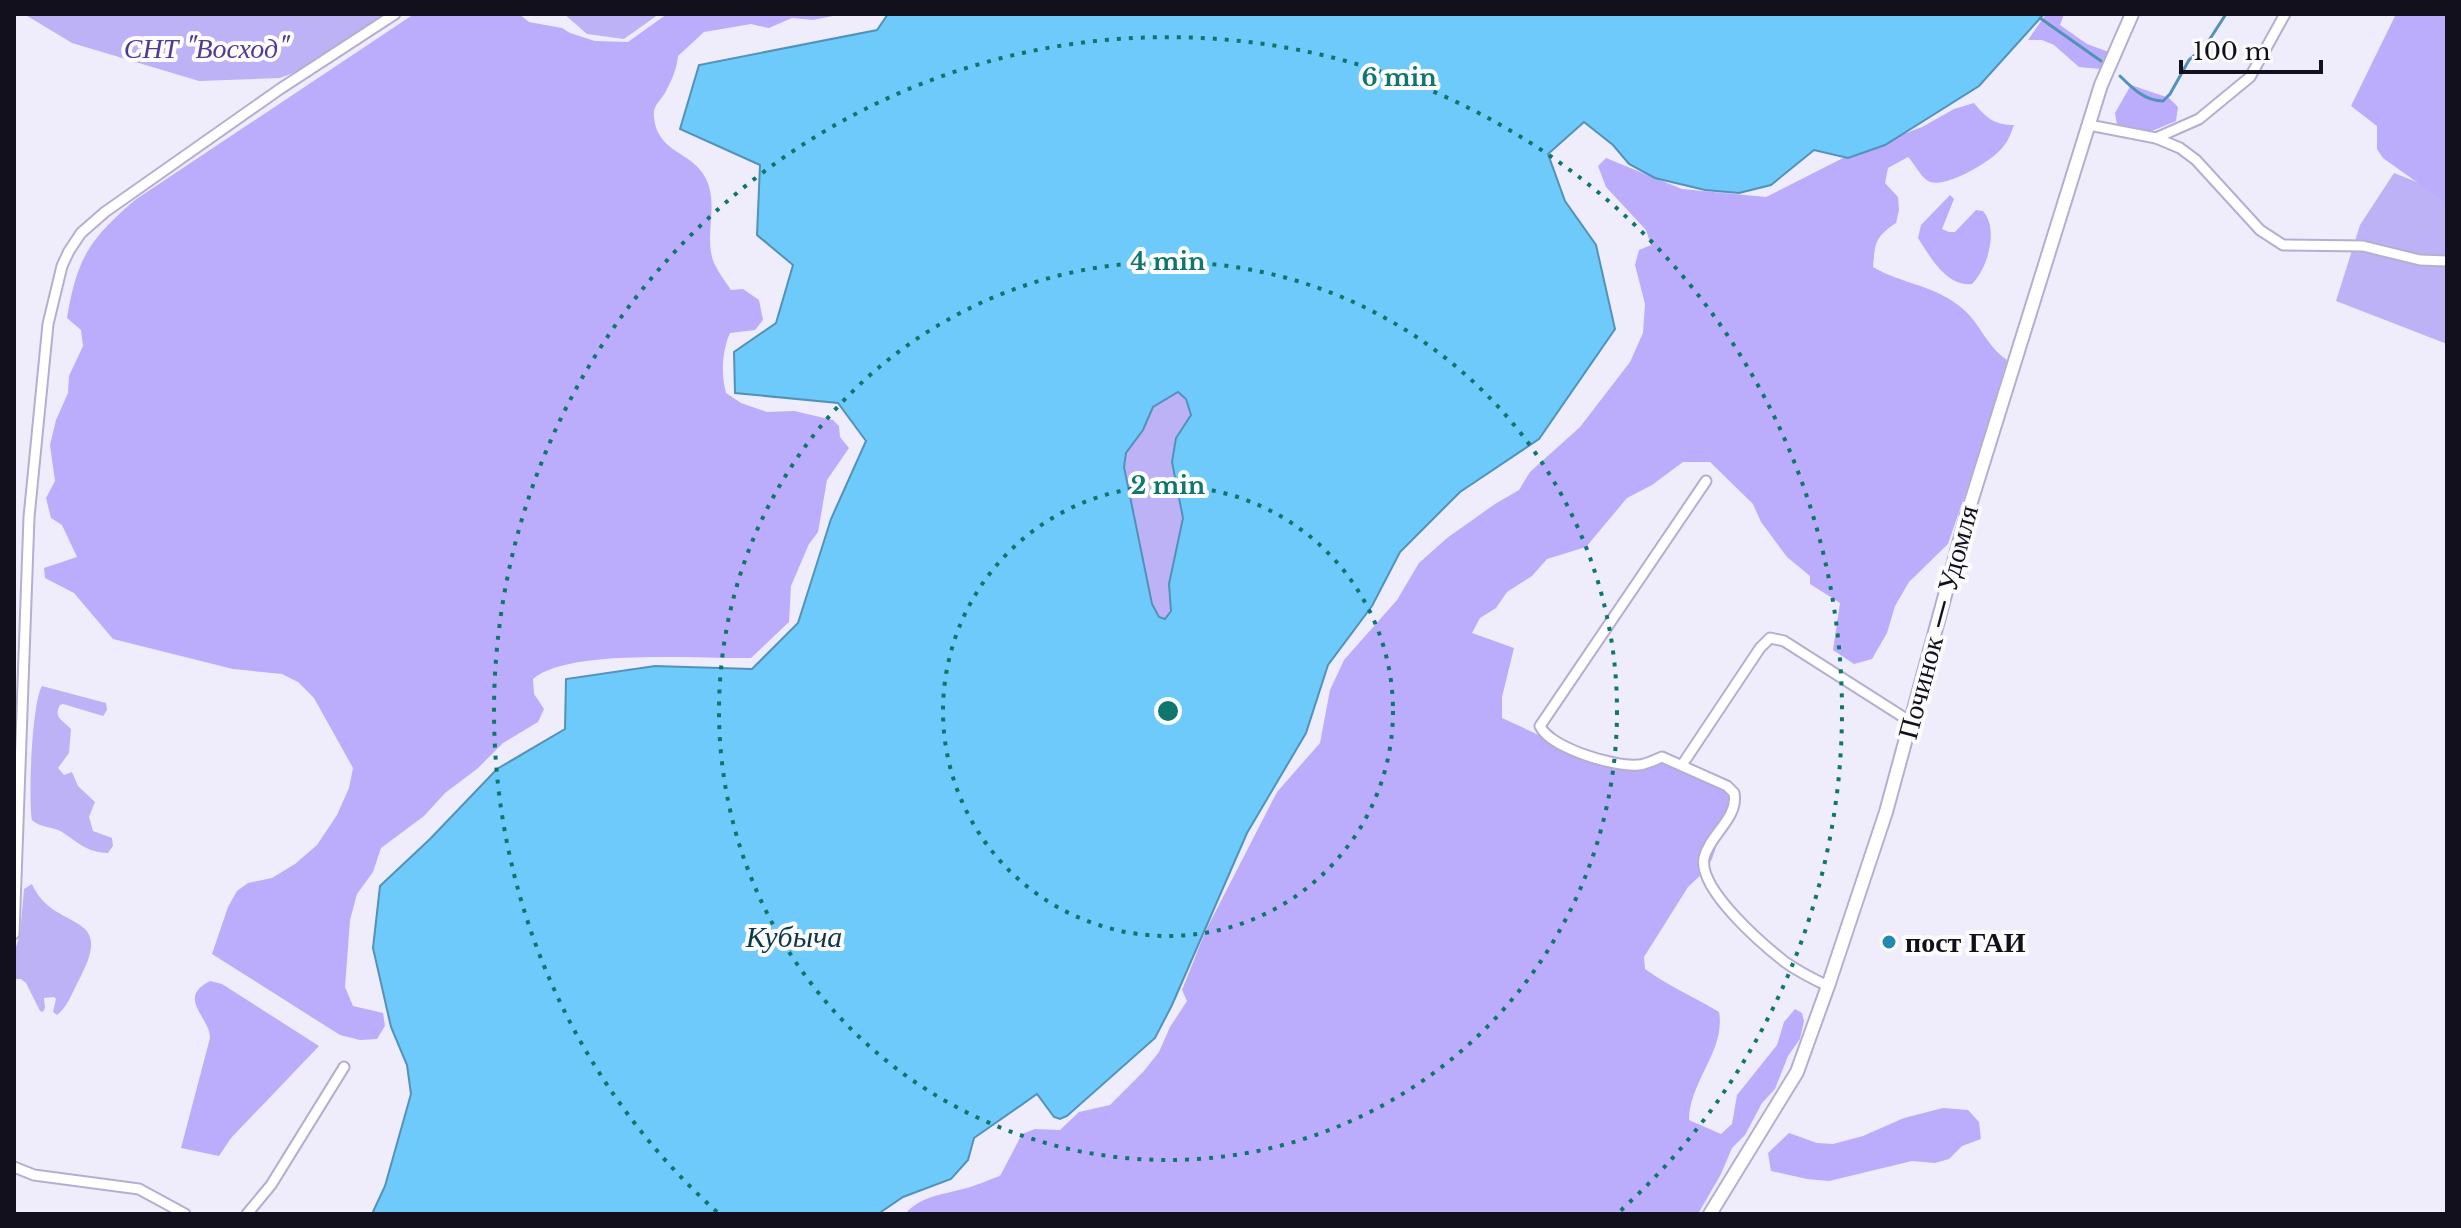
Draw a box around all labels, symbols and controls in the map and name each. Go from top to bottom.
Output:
scale bar [2181,24,2321,74]
park label: СНТ "Восход" [124,31,290,66]
text: 100 m [2193,37,2271,66]
text: 6 min [1361,63,1437,92]
text: 4 min [1131,247,1206,276]
text: 2 min [1131,471,1206,500]
street label: Починок — Удомля [1890,501,1986,743]
centre of rings [1154,697,1182,725]
water label: Кубыча [745,918,842,955]
place label: пост ГАИ [1905,925,2026,960]
marker: пост ГАИ [1880,933,1898,951]

